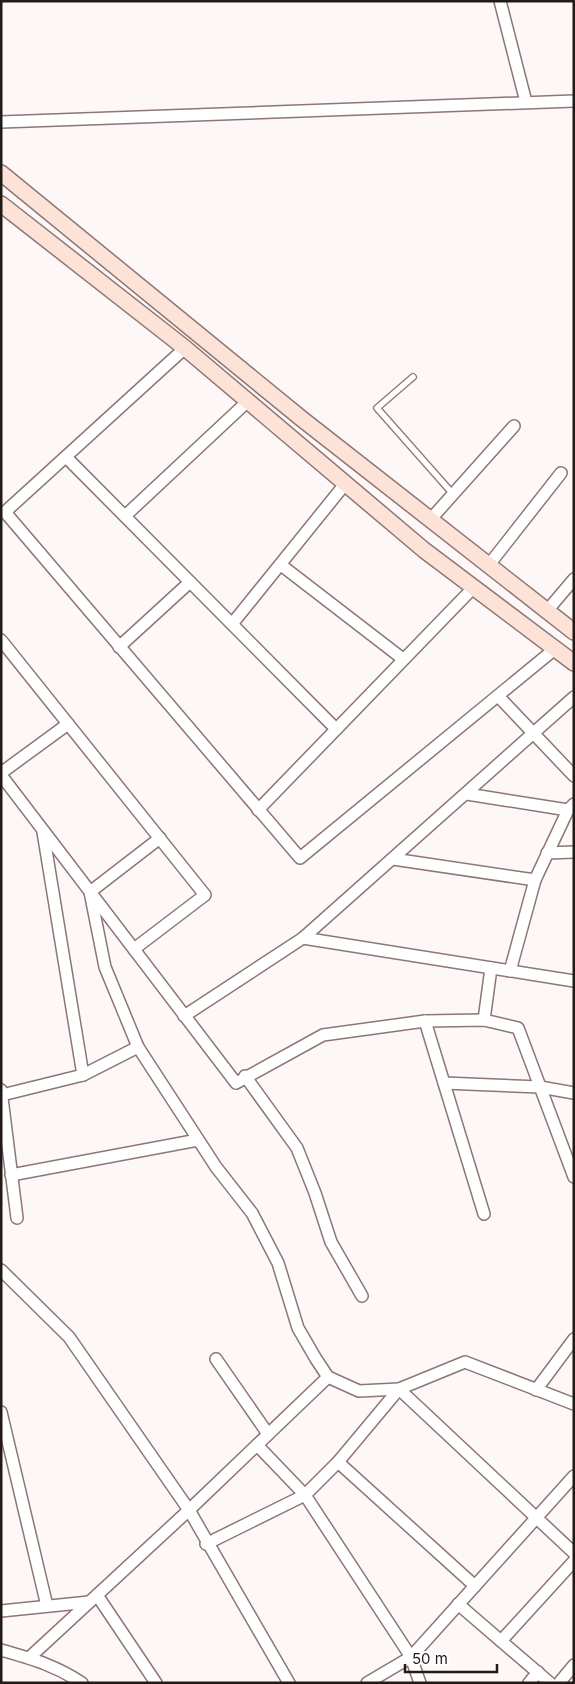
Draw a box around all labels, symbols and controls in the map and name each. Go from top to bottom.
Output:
scale bar [405,1642,498,1674]
text: 50 m [412,1649,448,1668]

